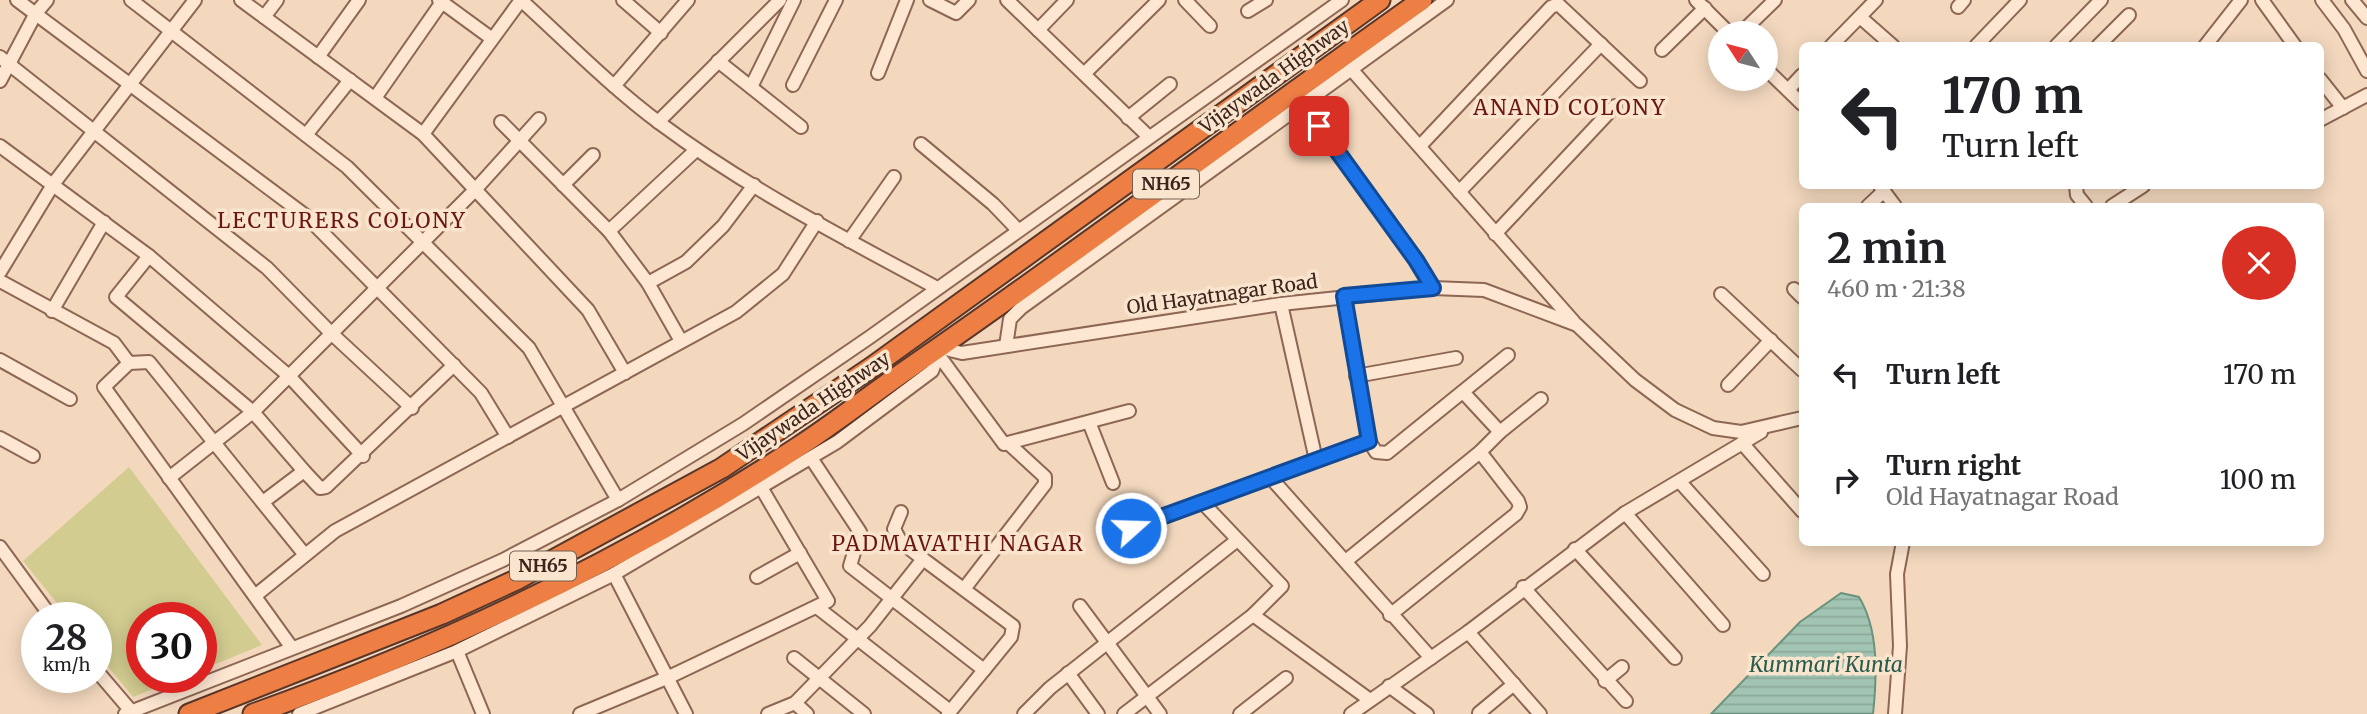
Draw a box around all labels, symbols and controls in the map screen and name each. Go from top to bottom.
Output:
street label: Vijaywada Highway [1193,14,1354,139]
north arrow [1708,21,1778,91]
map controls [1708,21,1778,91]
text: 170 m [1942,65,2083,126]
icon: left [1827,70,1918,161]
district label: ANAND COLONY [1472,94,1667,121]
pin [1289,96,1349,156]
icon: arrive [1300,107,1338,145]
text: Turn left [1942,126,2079,166]
road number: NH65 [1133,169,1199,198]
district label: LECTURERS COLONY [217,207,467,234]
text: 2 min [1827,222,1947,274]
button: close [2222,226,2296,300]
street label: Old Hayatnagar Road [1125,269,1319,319]
text: 460 m · 21:38 [1827,274,1966,303]
street label: Vijaywada Highway [731,346,894,467]
icon: left [1827,356,1865,394]
text: Turn left [1886,358,2000,391]
text: 170 m [2223,358,2296,391]
text: Turn right [1886,449,2021,482]
icon: right [1827,461,1865,499]
text: 100 m [2220,463,2296,496]
text: Old Hayatnagar Road [1886,482,2119,511]
position arrow [1094,491,1168,565]
district label: PADMAVATHI NAGAR [831,530,1085,557]
road number: NH65 [510,552,576,580]
speed limit sign: 30 [126,602,217,693]
text: 28 [45,616,88,660]
water label: Kummari Kunta [1748,651,1903,678]
text: km/h [43,653,90,676]

